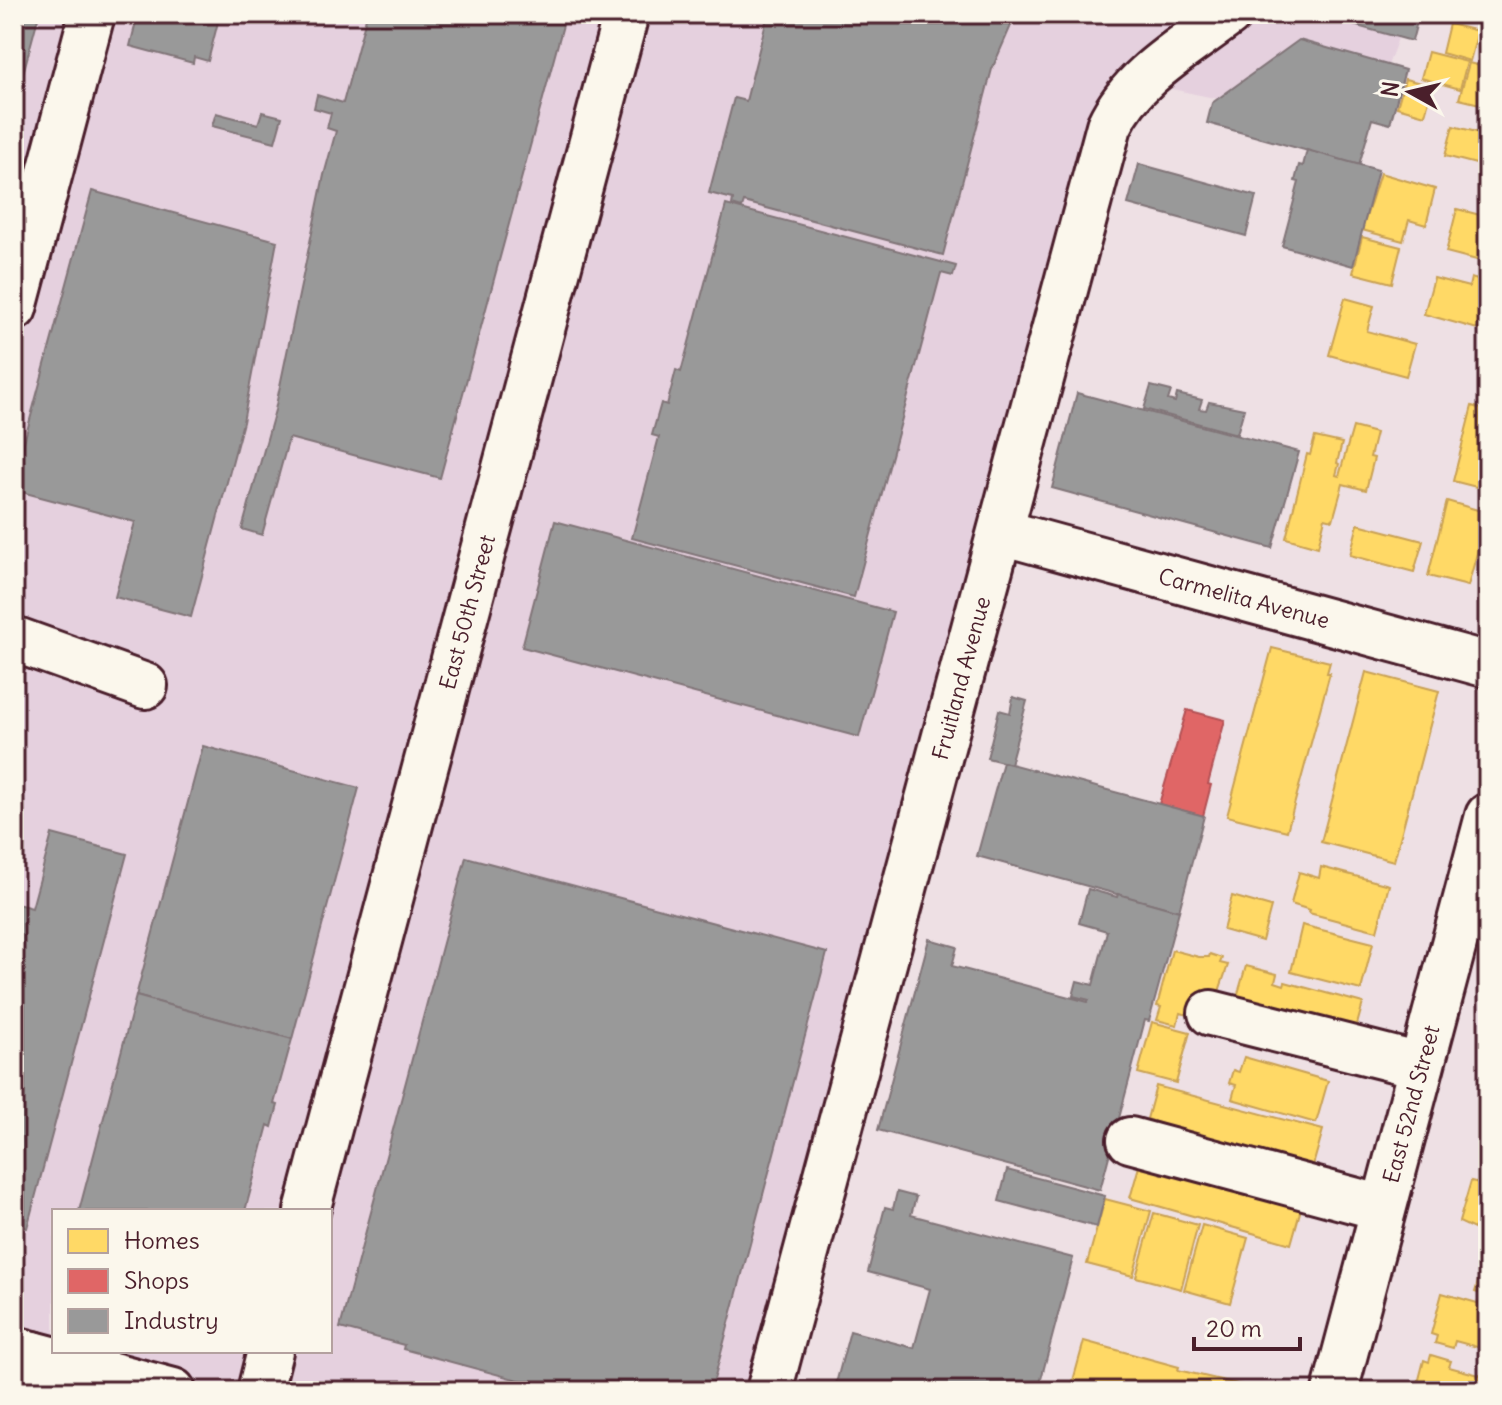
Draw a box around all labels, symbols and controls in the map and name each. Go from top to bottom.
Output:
north arrow [1370,52,1450,132]
text: N [1375,80,1405,99]
street label: East 50th Street [433,532,501,692]
street label: Carmelita Avenue [1155,562,1333,634]
street label: Fruitland Avenue [926,593,996,763]
street label: East 52nd Street [1376,1022,1446,1186]
legend [52,1209,332,1353]
text: Homes [124,1225,200,1255]
text: Shops [124,1265,189,1295]
scale bar [1194,1301,1300,1351]
text: Industry [124,1305,219,1335]
text: 20 m [1206,1313,1262,1343]

